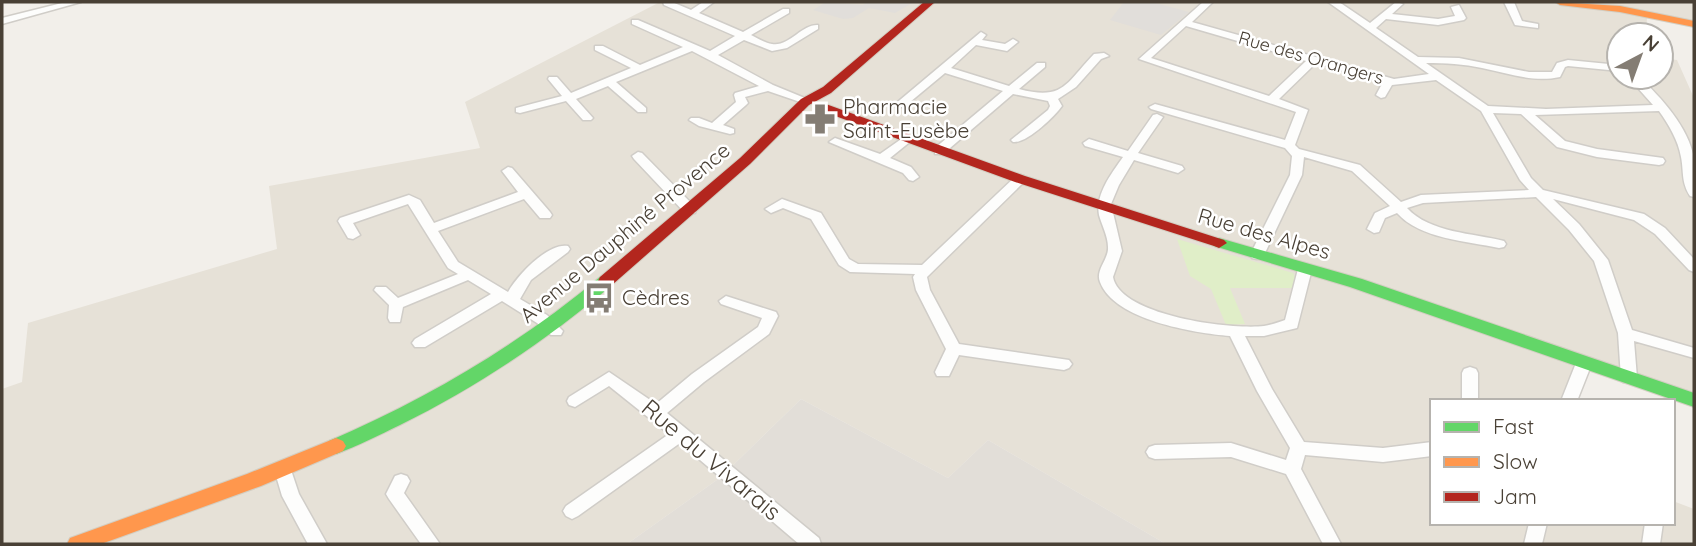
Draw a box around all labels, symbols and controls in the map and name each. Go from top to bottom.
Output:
north arrow [1605,21,1675,91]
street label: Rue des Orangers [1236,26,1386,89]
text: N [1638,30,1664,57]
place label: Pharmacie Saint-Eusèbe [843,93,969,143]
pharmacy icon: Pharmacie Saint-Eusèbe [803,102,837,136]
street label: Avenue Dauphiné Provence [514,137,735,328]
street label: Rue des Alpes [1195,202,1333,264]
bus stop icon: Cèdres [582,281,616,315]
place label: Cèdres [622,284,690,310]
street label: Rue du Vivarais [636,392,788,526]
legend [1430,399,1675,525]
text: Fast [1493,413,1534,439]
text: Slow [1493,448,1538,474]
text: Jam [1493,483,1537,509]

